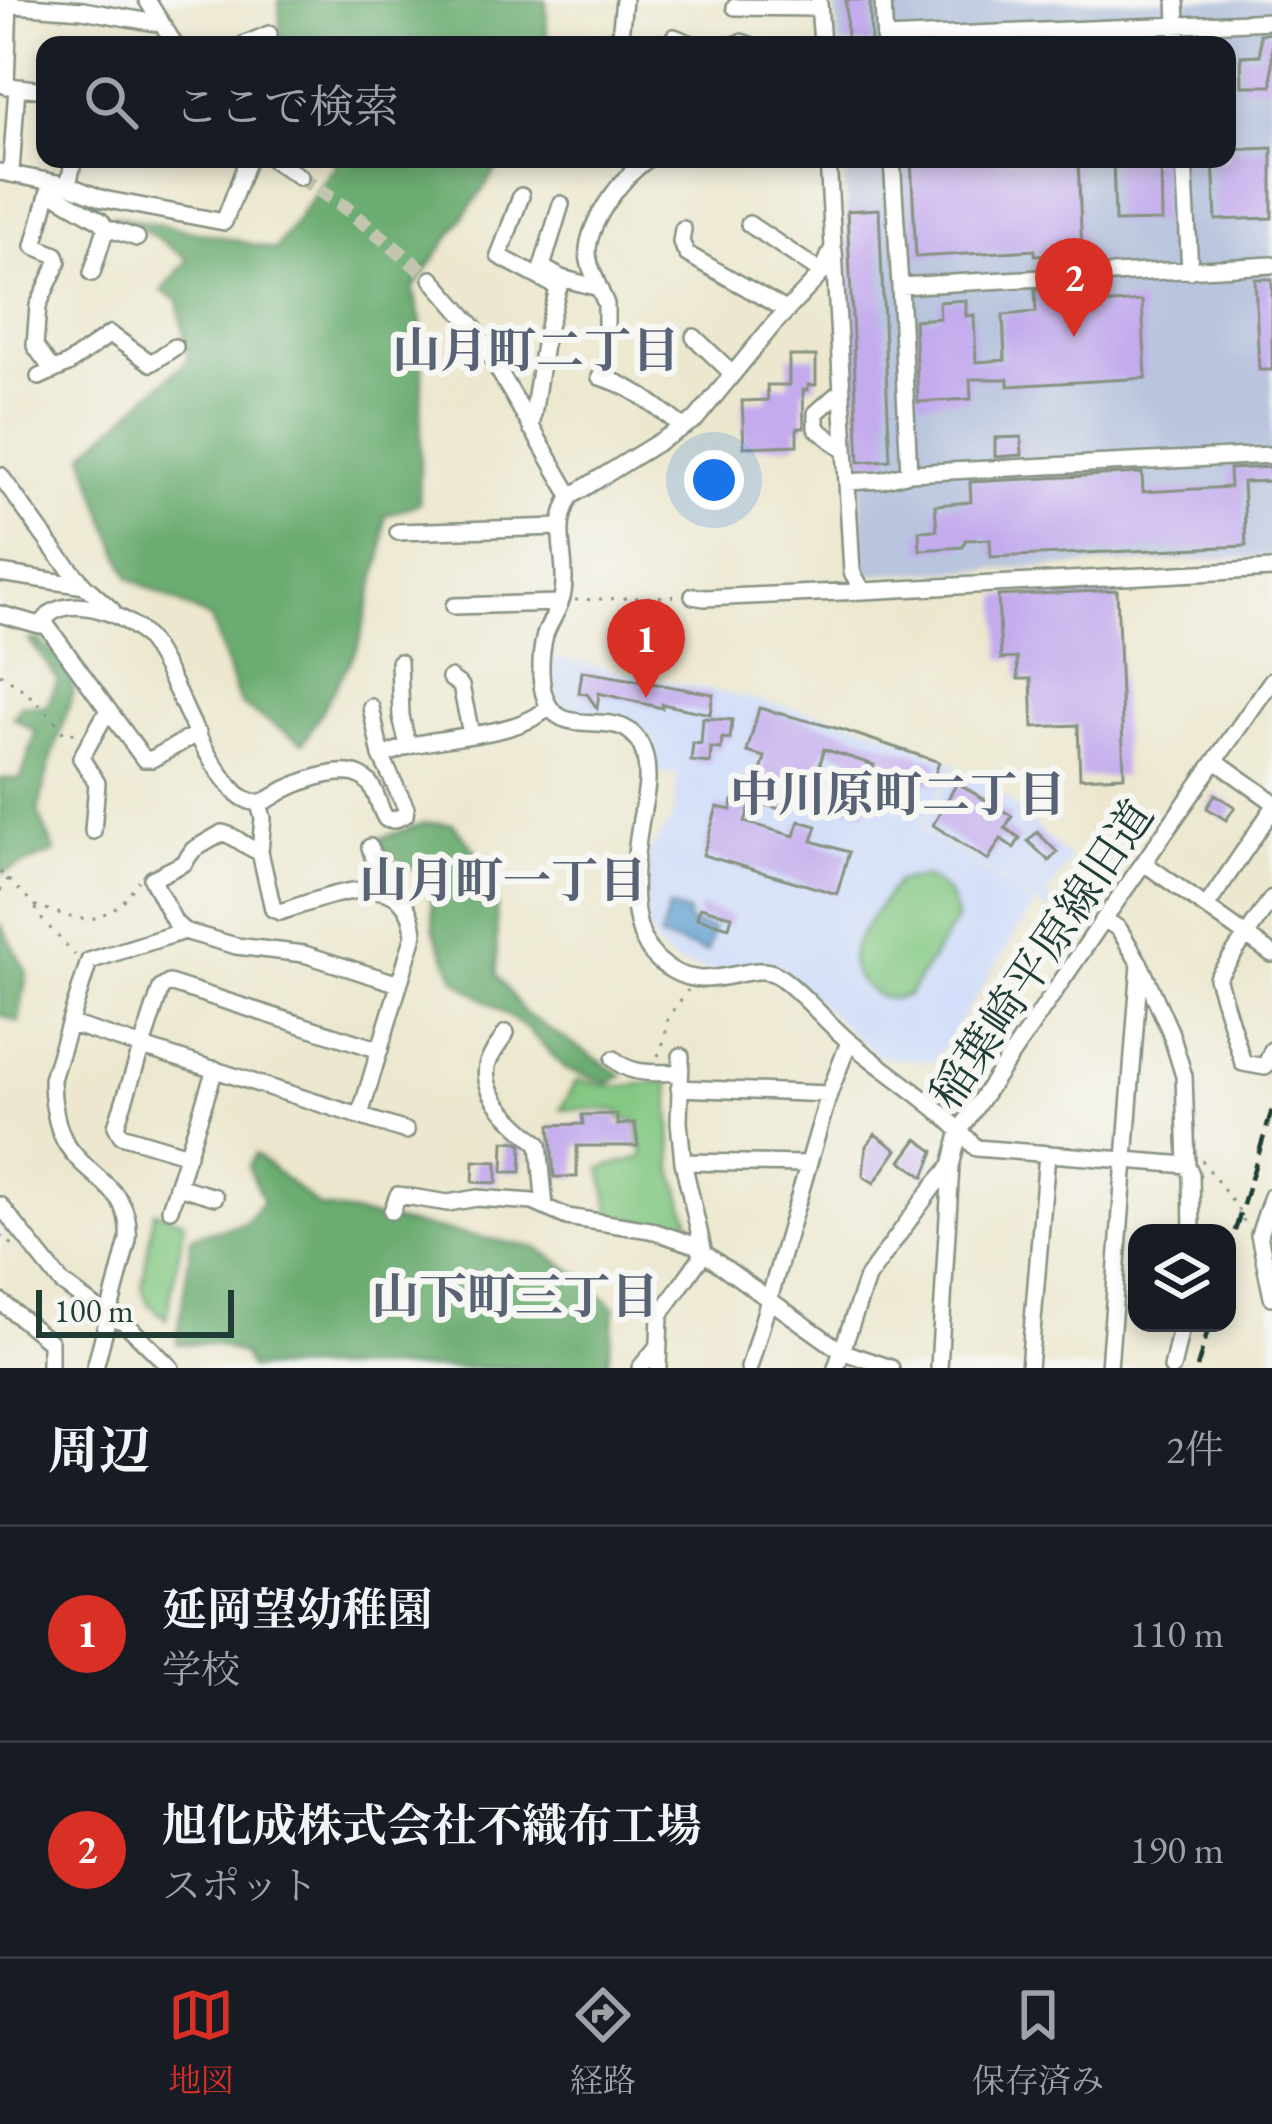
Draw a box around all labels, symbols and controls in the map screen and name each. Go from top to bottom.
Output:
search box [36,36,1236,168]
icon: search [78,69,144,135]
text: ここで検索 [174,77,399,135]
pin: 2 [1035,238,1113,337]
district label: 山月町二丁目 [392,319,680,381]
your location [684,450,744,510]
pin: 1 [607,599,685,698]
district label: 中川原町二丁目 [730,763,1066,825]
street label: 稲葉崎平原線旧道 [916,789,1166,1119]
district label: 山月町一丁目 [359,849,647,911]
map controls [1128,1224,1236,1332]
button: layers [1128,1224,1236,1332]
district label: 山下町三丁目 [371,1265,659,1327]
scale bar [36,1284,234,1337]
text: 100 m [54,1289,134,1332]
text: 周辺 [48,1417,150,1483]
text: 2件 [1166,1424,1224,1475]
text: 延岡望幼稚園 [162,1580,432,1638]
text: 1 [77,1608,97,1659]
text: 110 m [1130,1608,1224,1659]
text: 学校 [162,1644,240,1695]
text: 旭化成株式会社不織布工場 [162,1796,702,1854]
text: 2 [77,1824,97,1875]
text: 190 m [1130,1824,1224,1875]
text: スポット [162,1860,318,1911]
tab: 地図 [168,1982,234,2102]
tab: 経路 [570,1982,636,2102]
tab: 保存済み [972,1982,1104,2102]

